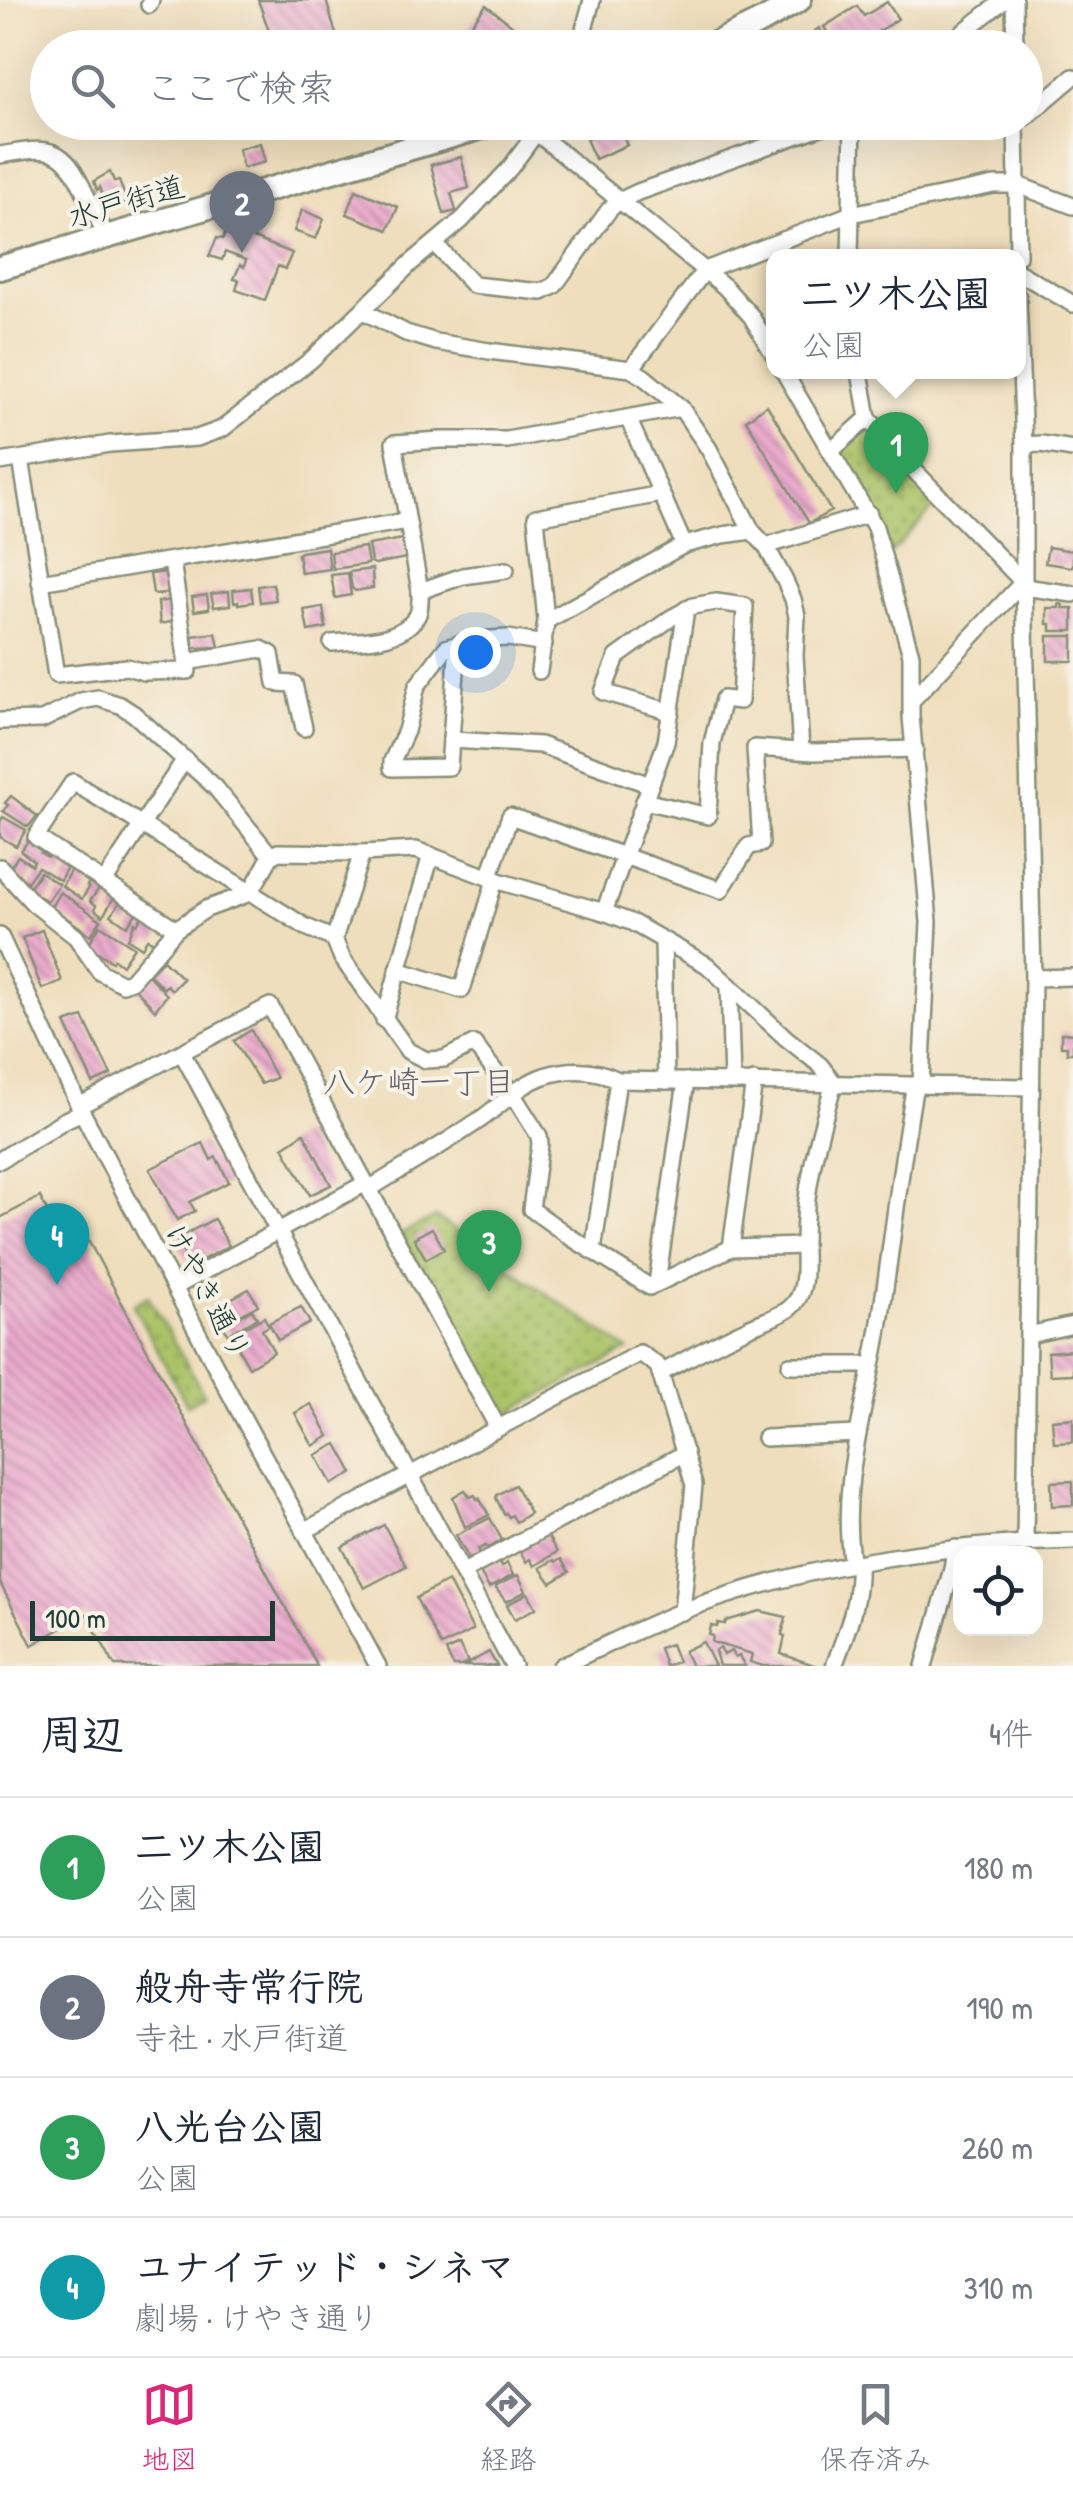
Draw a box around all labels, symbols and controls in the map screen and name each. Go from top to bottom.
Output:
search box [30,30,1043,140]
icon: search [65,58,120,113]
text: ここで検索 [145,61,335,113]
street label: 水戸街道 [63,165,189,237]
pin: 2 [210,170,274,253]
popup [766,249,1026,379]
text: 二ツ木公園 [801,267,991,319]
text: 公園 [801,323,865,366]
pin: 1 [864,412,928,494]
your location [450,627,501,678]
district label: 八ケ崎一丁目 [323,1060,515,1103]
pin: 4 [24,1202,90,1285]
pin: 3 [456,1210,522,1292]
street label: けやき通り [155,1215,261,1367]
map controls [953,1546,1043,1636]
button: locate [953,1546,1043,1636]
scale bar [30,1596,275,1640]
text: 100 m [45,1599,106,1637]
text: 周辺 [40,1705,124,1762]
text: 4件 [989,1712,1033,1755]
text: 二ツ木公園 [135,1820,325,1872]
text: 1 [67,1846,78,1889]
text: 180 m [964,1846,1033,1889]
text: 公園 [135,1876,199,1919]
text: 般舟寺常行院 [135,1960,363,2012]
text: 2 [65,1986,80,2029]
text: 190 m [966,1986,1033,2029]
text: 寺社 · 水戸街道 [135,2016,348,2059]
text: 八光台公園 [135,2100,325,2152]
text: 3 [65,2126,80,2169]
text: 260 m [962,2126,1033,2169]
text: 公園 [135,2156,199,2199]
text: ユナイテッド・シネマ [135,2240,515,2292]
text: 4 [66,2266,79,2309]
text: 310 m [964,2266,1033,2309]
text: 劇場 · けやき通り [135,2296,380,2339]
tab: 地図 [141,2377,198,2478]
tab: 経路 [480,2377,537,2478]
tab: 保存済み [819,2377,932,2478]

